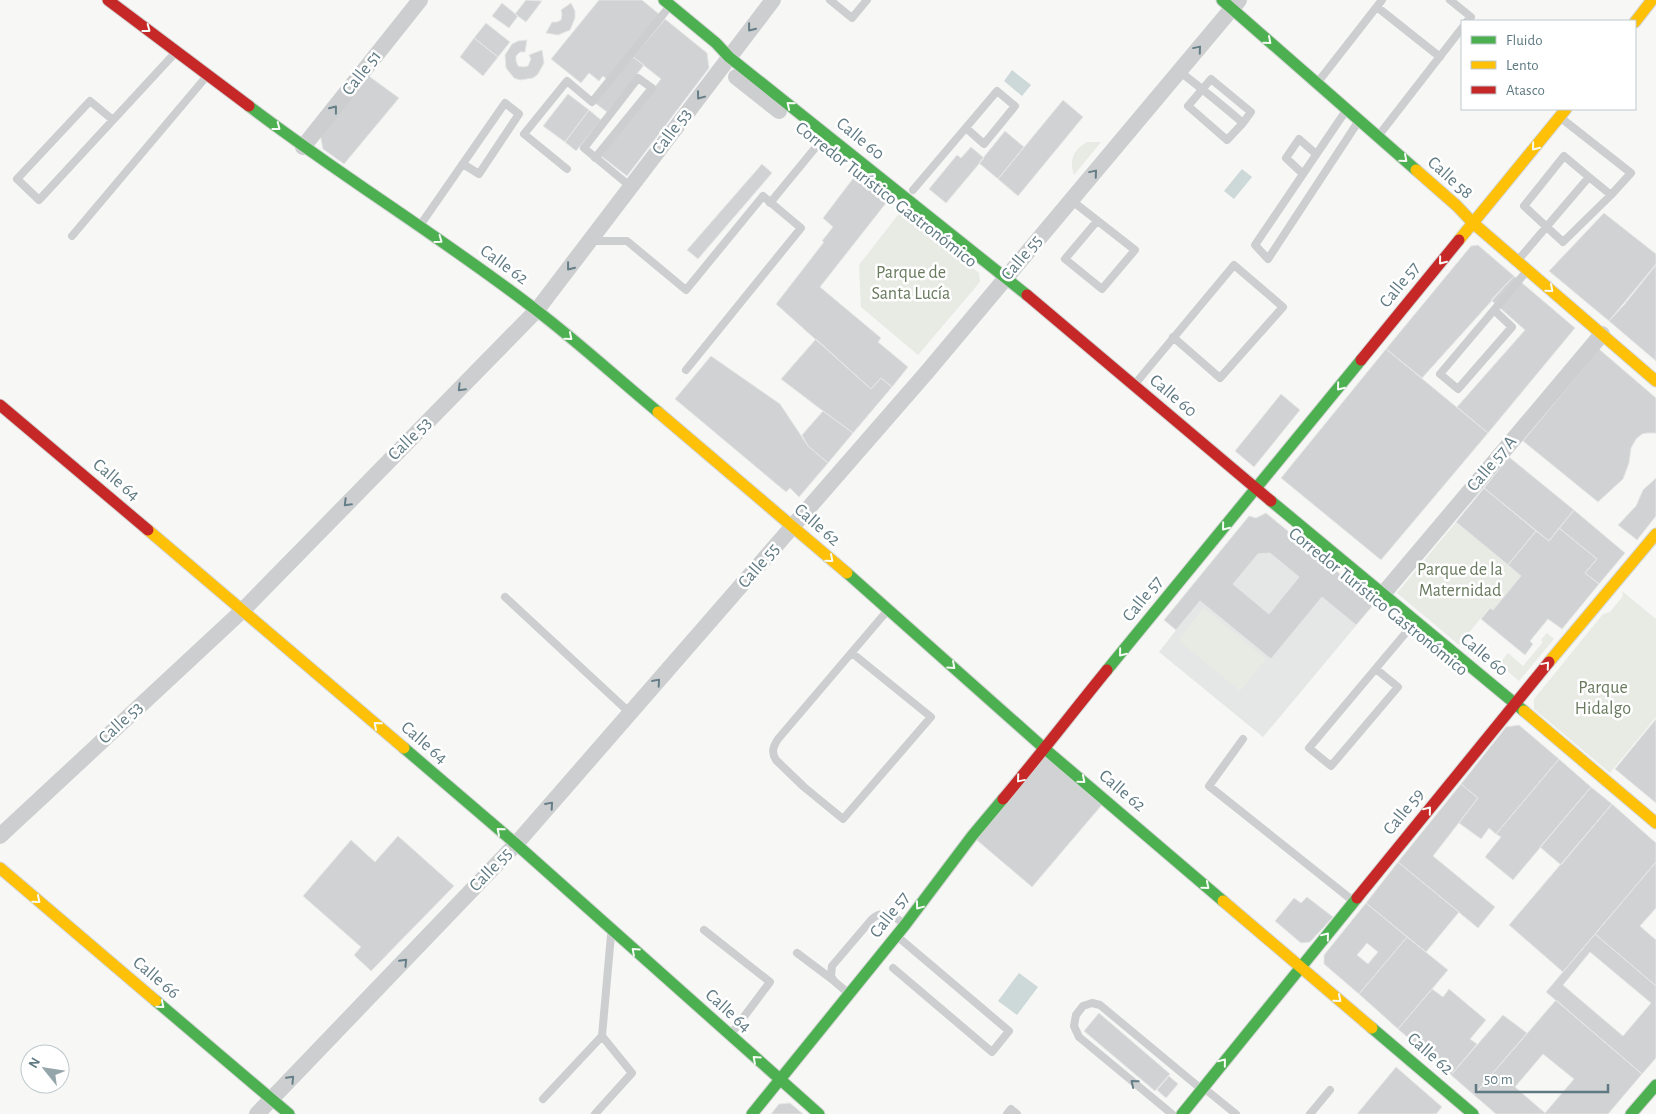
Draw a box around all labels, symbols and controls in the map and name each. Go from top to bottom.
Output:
legend [1461,20,1636,110]
one-way arrow [748,22,756,31]
one-way arrow [141,24,150,32]
text: Fluido [1506,33,1543,48]
one-way arrow [1263,35,1272,44]
one-way arrow [1192,45,1201,54]
street label: Calle 51 [339,47,385,99]
text: Lento [1506,58,1539,73]
text: Atasco [1506,83,1545,98]
one-way arrow [697,90,705,99]
one-way arrow [786,102,795,111]
one-way arrow [328,106,336,115]
street label: Calle 53 [649,106,695,158]
street label: Calle 60 [833,114,887,164]
street label: Corredor Turístico Gastronómico [792,119,980,271]
one-way arrow [271,121,281,130]
one-way arrow [1532,141,1541,150]
street label: Calle 58 [1424,153,1476,203]
one-way arrow [1398,154,1407,163]
one-way arrow [1088,170,1096,179]
street label: Calle 55 [998,232,1046,284]
one-way arrow [433,234,443,243]
street label: Calle 62 [477,242,531,288]
one-way arrow [1439,255,1448,264]
street label: Calle 57 [1376,259,1424,311]
one-way arrow [568,261,576,270]
park label: Parque de Santa Lucía [872,264,950,303]
one-way arrow [1544,283,1553,292]
one-way arrow [563,331,572,340]
street label: Calle 60 [1146,371,1200,421]
one-way arrow [1336,381,1345,390]
one-way arrow [458,382,467,391]
street label: Calle 53 [385,414,435,464]
street label: Calle 57 A [1464,432,1521,495]
street label: Calle 64 [89,455,143,505]
one-way arrow [344,498,353,507]
street label: Calle 62 [791,500,843,550]
one-way arrow [1222,521,1230,530]
street label: Corredor Turístico Gastronómico [1285,524,1471,680]
street label: Calle 55 [735,540,783,592]
one-way arrow [824,553,833,561]
park label: Parque de la Maternidad [1417,561,1503,600]
street label: Calle 57 [1119,573,1167,625]
street label: Calle 60 [1457,630,1511,680]
one-way arrow [1118,647,1127,656]
one-way arrow [947,660,956,669]
one-way arrow [1541,662,1550,671]
one-way arrow [652,679,661,688]
park label: Parque Hidalgo [1575,679,1631,718]
street label: Calle 53 [96,698,146,748]
street label: Calle 64 [397,718,451,768]
one-way arrow [374,723,383,731]
street label: Calle 62 [1095,767,1149,815]
one-way arrow [1017,773,1025,782]
one-way arrow [1076,775,1085,783]
street label: Calle 59 [1380,785,1428,839]
one-way arrow [545,801,554,810]
one-way arrow [1423,807,1431,816]
one-way arrow [497,828,506,837]
street label: Calle 55 [466,845,516,895]
one-way arrow [1200,880,1209,888]
street label: Calle 57 [867,889,913,941]
one-way arrow [31,894,40,903]
one-way arrow [916,900,925,910]
one-way arrow [1320,933,1328,942]
one-way arrow [631,948,640,957]
street label: Calle 66 [129,954,183,1002]
one-way arrow [398,958,407,967]
street label: Calle 64 [702,986,755,1036]
one-way arrow [1332,993,1341,1001]
one-way arrow [155,1000,164,1008]
street label: Calle 62 [1404,1029,1456,1079]
north arrow [20,1044,70,1094]
text: N [26,1055,43,1071]
one-way arrow [752,1056,761,1065]
one-way arrow [1218,1059,1227,1068]
scale bar [1476,1062,1608,1094]
text: 50 m [1484,1072,1513,1087]
one-way arrow [286,1076,295,1085]
one-way arrow [1131,1079,1140,1088]

